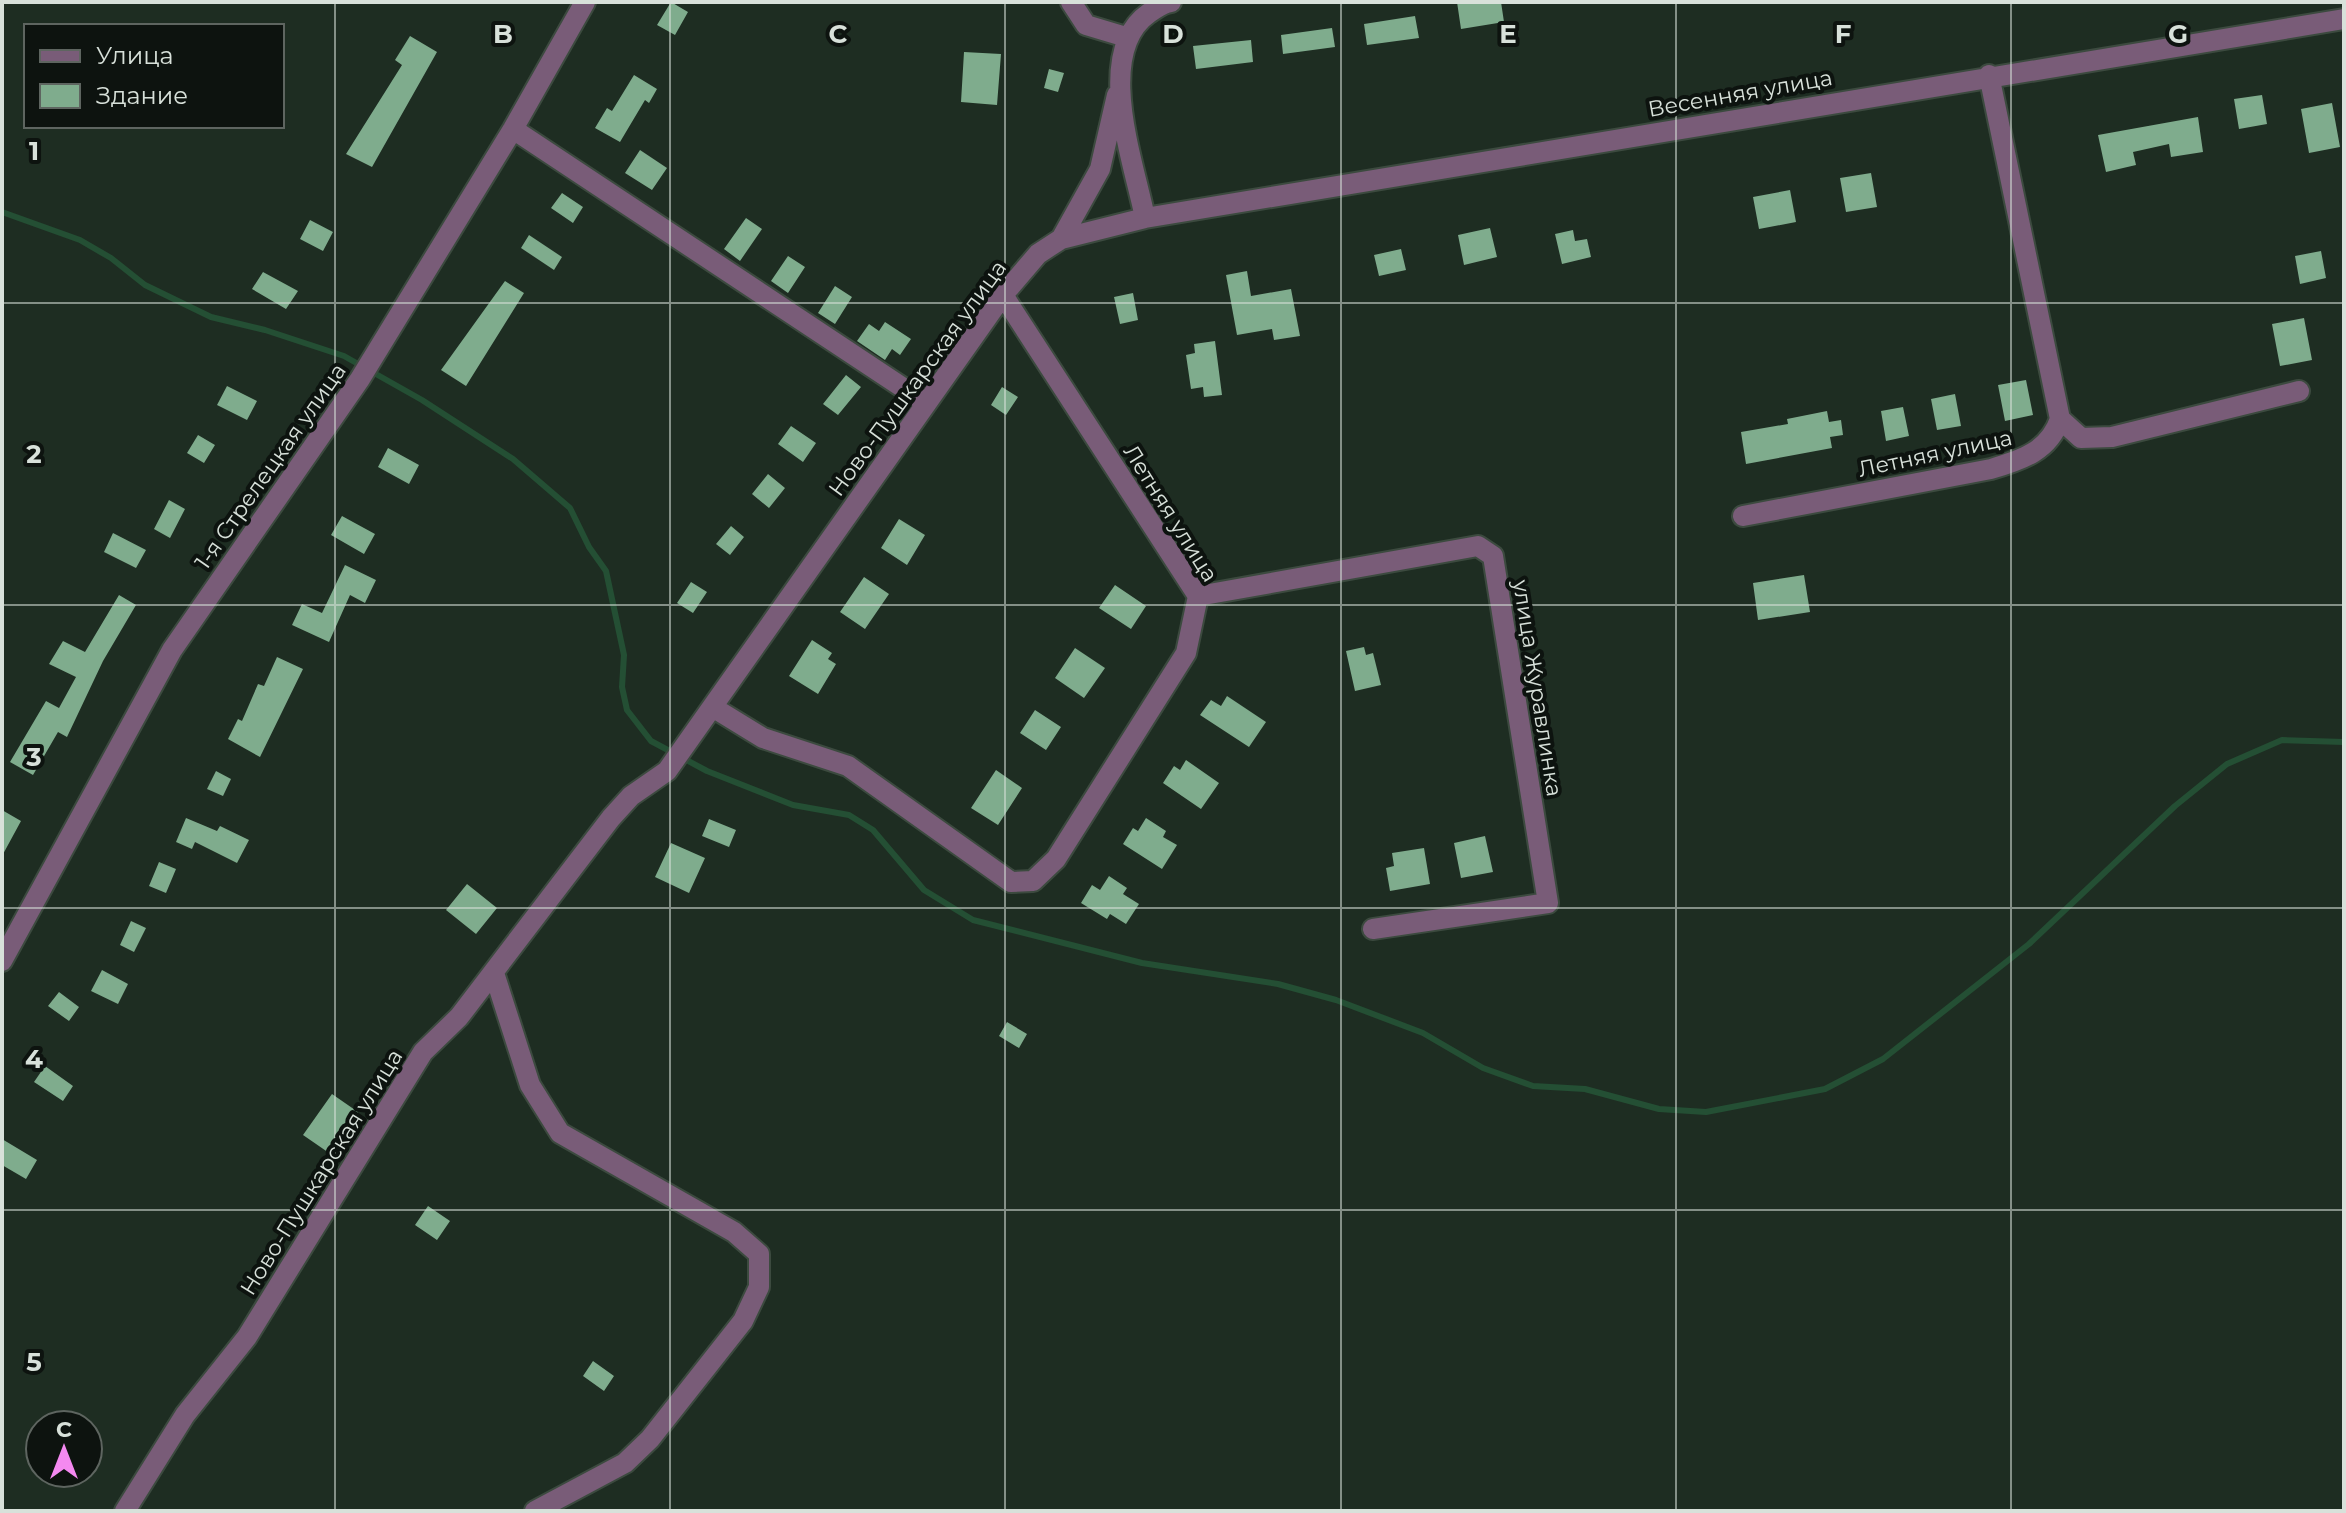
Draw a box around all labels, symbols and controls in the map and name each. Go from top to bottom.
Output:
text: B [493,18,513,50]
text: C [829,18,848,50]
text: D [1162,18,1184,50]
text: E [1499,18,1517,50]
text: F [1835,18,1851,50]
text: G [2168,18,2188,50]
legend [24,24,284,128]
text: Улица [96,41,174,70]
street label: Весенняя улица [1646,64,1834,123]
text: Здание [96,81,188,110]
text: 1 [29,135,39,167]
street label: Ново-Пушкарская улица [823,255,1012,501]
street label: 1-я Стрелецкая улица [189,358,352,574]
street label: Летняя улица [1856,424,2015,483]
text: 2 [26,438,42,470]
street label: Летняя улица [1118,440,1224,587]
street label: улица Журавлинка [1507,577,1568,798]
text: 3 [25,741,42,773]
text: 4 [25,1043,43,1075]
street label: Ново-Пушкарская улица [234,1044,408,1300]
text: 5 [26,1346,42,1378]
north arrow [24,1409,104,1489]
text: С [56,1416,72,1443]

